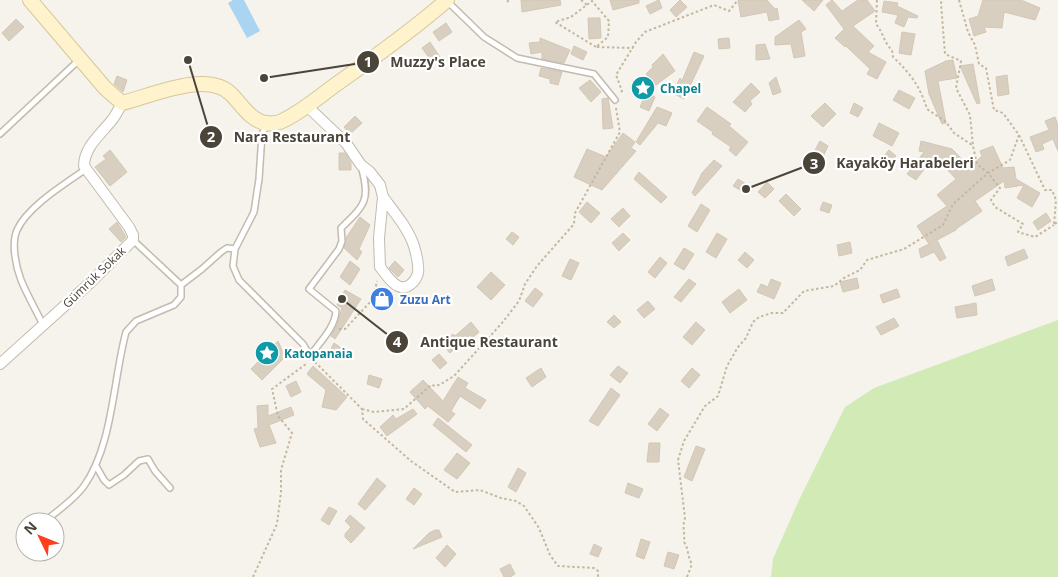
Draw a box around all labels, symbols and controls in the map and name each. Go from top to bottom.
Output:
callout: Muzzy's Place [355,48,495,77]
text: 1 [364,51,372,71]
text: Muzzy's Place [390,52,486,71]
place icon: Chapel [630,75,656,101]
place label: Chapel [660,80,701,97]
callout: Nara Restaurant [199,122,360,151]
text: 2 [207,126,216,146]
text: Nara Restaurant [234,127,350,146]
callout: Kayaköy Harabeleri [802,149,984,178]
text: 3 [810,153,818,173]
text: Kayaköy Harabeleri [836,153,974,172]
street label: Gümrük Sokak [59,242,130,312]
shop icon: Zuzu Art [369,286,395,312]
place label: Zuzu Art [400,291,451,308]
callout: Antique Restaurant [385,327,567,356]
text: 4 [393,331,402,351]
text: Antique Restaurant [420,332,558,351]
place icon: Katopanaia [254,340,280,366]
place label: Katopanaia [284,345,353,362]
north arrow [15,512,65,562]
text: N [19,517,41,538]

